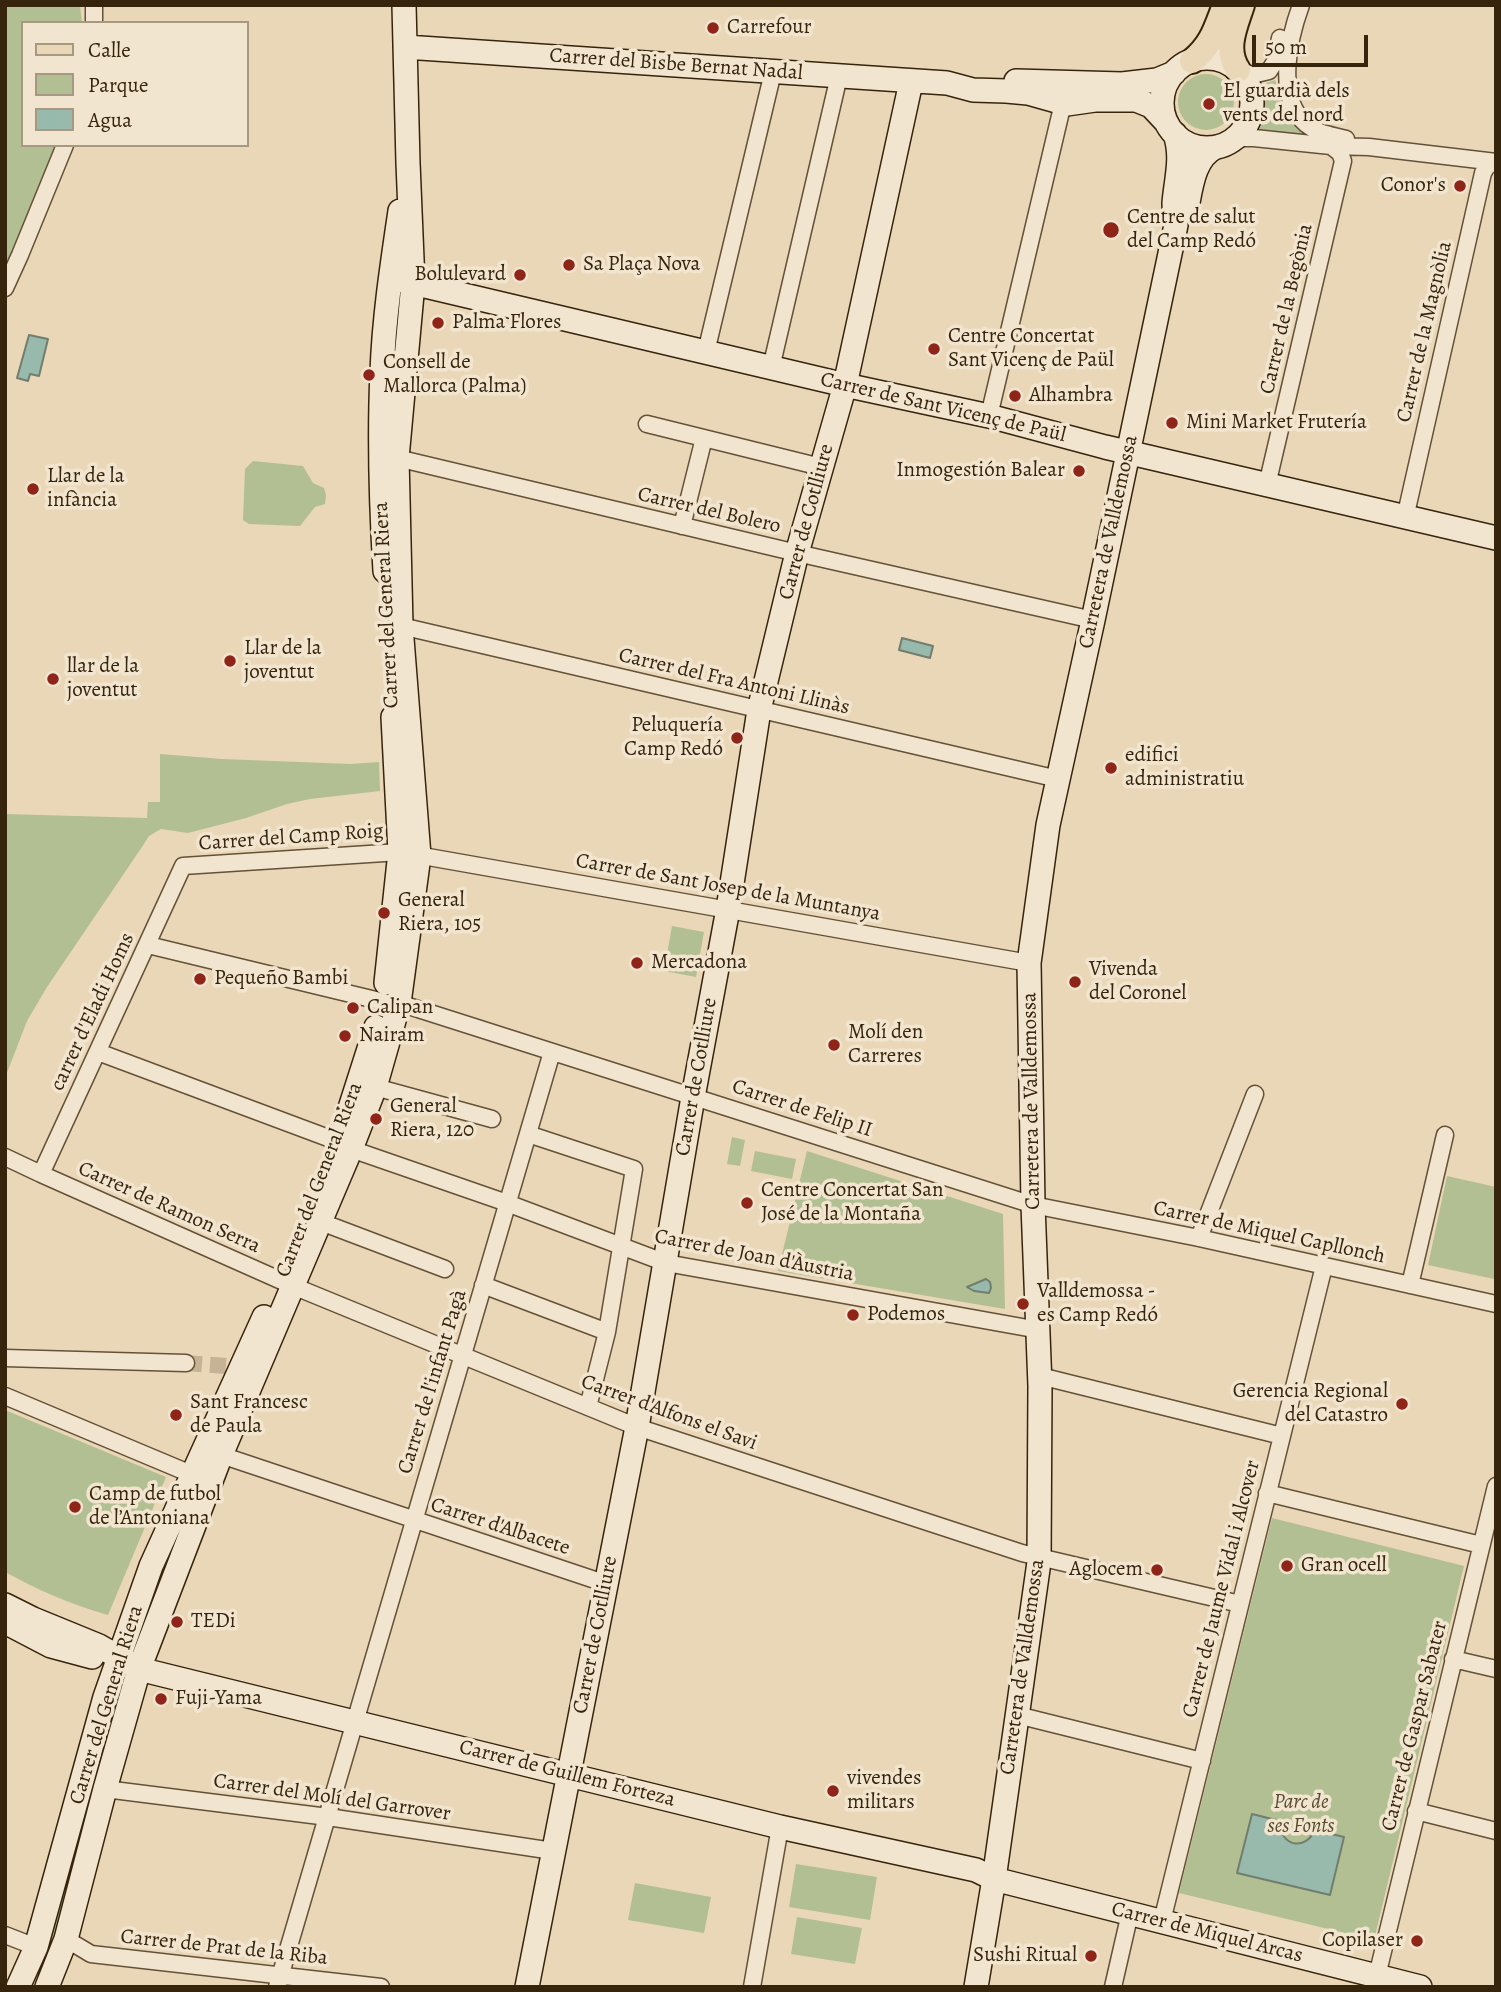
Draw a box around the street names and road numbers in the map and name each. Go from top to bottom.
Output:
street label: Carrer del Bisbe Bernat Nadal [548,44,804,86]
street label: Carrer de la Begònia [1255,221,1319,397]
street label: Carrer de la Magnòlia [1392,239,1458,425]
street label: Carrer de Sant Vicenç de Paül [818,367,1068,449]
street label: Carretera de Valldemossa [1074,433,1144,651]
street label: Carrer de Cotlliure [774,441,840,603]
street label: Carrer del Bolero [635,482,783,540]
street label: Carrer del General Riera [369,501,405,709]
street label: Carrer del Fra Antoni Llinàs [616,643,852,721]
street label: Carrer del Camp Roig [198,819,384,857]
street label: Carrer de Sant Josep de la Muntanya [574,849,882,927]
street label: carrer d'Eladi Homs [45,929,141,1095]
street label: Carretera de Valldemossa [1018,992,1046,1210]
street label: Carrer de Cotlliure [671,996,723,1158]
street label: Carrer de Felip II [729,1074,875,1144]
street label: Carrer del General Riera [271,1079,369,1281]
street label: Carrer de Ramon Serra [74,1156,264,1260]
street label: Carrer de Miquel Capllonch [1151,1196,1387,1270]
street label: Carrer de Joan d'Àustria [652,1224,856,1288]
street label: Carrer de l'infant Pagà [393,1287,473,1477]
street label: Carrer d'Alfons el Savi [578,1369,760,1457]
street label: Carrer de Jaume Vidal i Alcover [1178,1458,1266,1720]
street label: Carrer d'Albacete [427,1493,573,1561]
street label: Carrer de Cotlliure [568,1554,624,1716]
street label: Carretera de Valldemossa [995,1557,1051,1777]
street label: Carrer del General Riera [65,1602,149,1808]
street label: Carrer de Gaspar Sabater [1377,1618,1453,1834]
street label: Carrer de Guillem Forteza [456,1735,678,1813]
street label: Carrer del Molí del Garrover [212,1769,452,1827]
street label: Carrer de Miquel Arcas [1109,1897,1305,1969]
street label: Carrer de Prat de la Riba [119,1925,329,1971]

